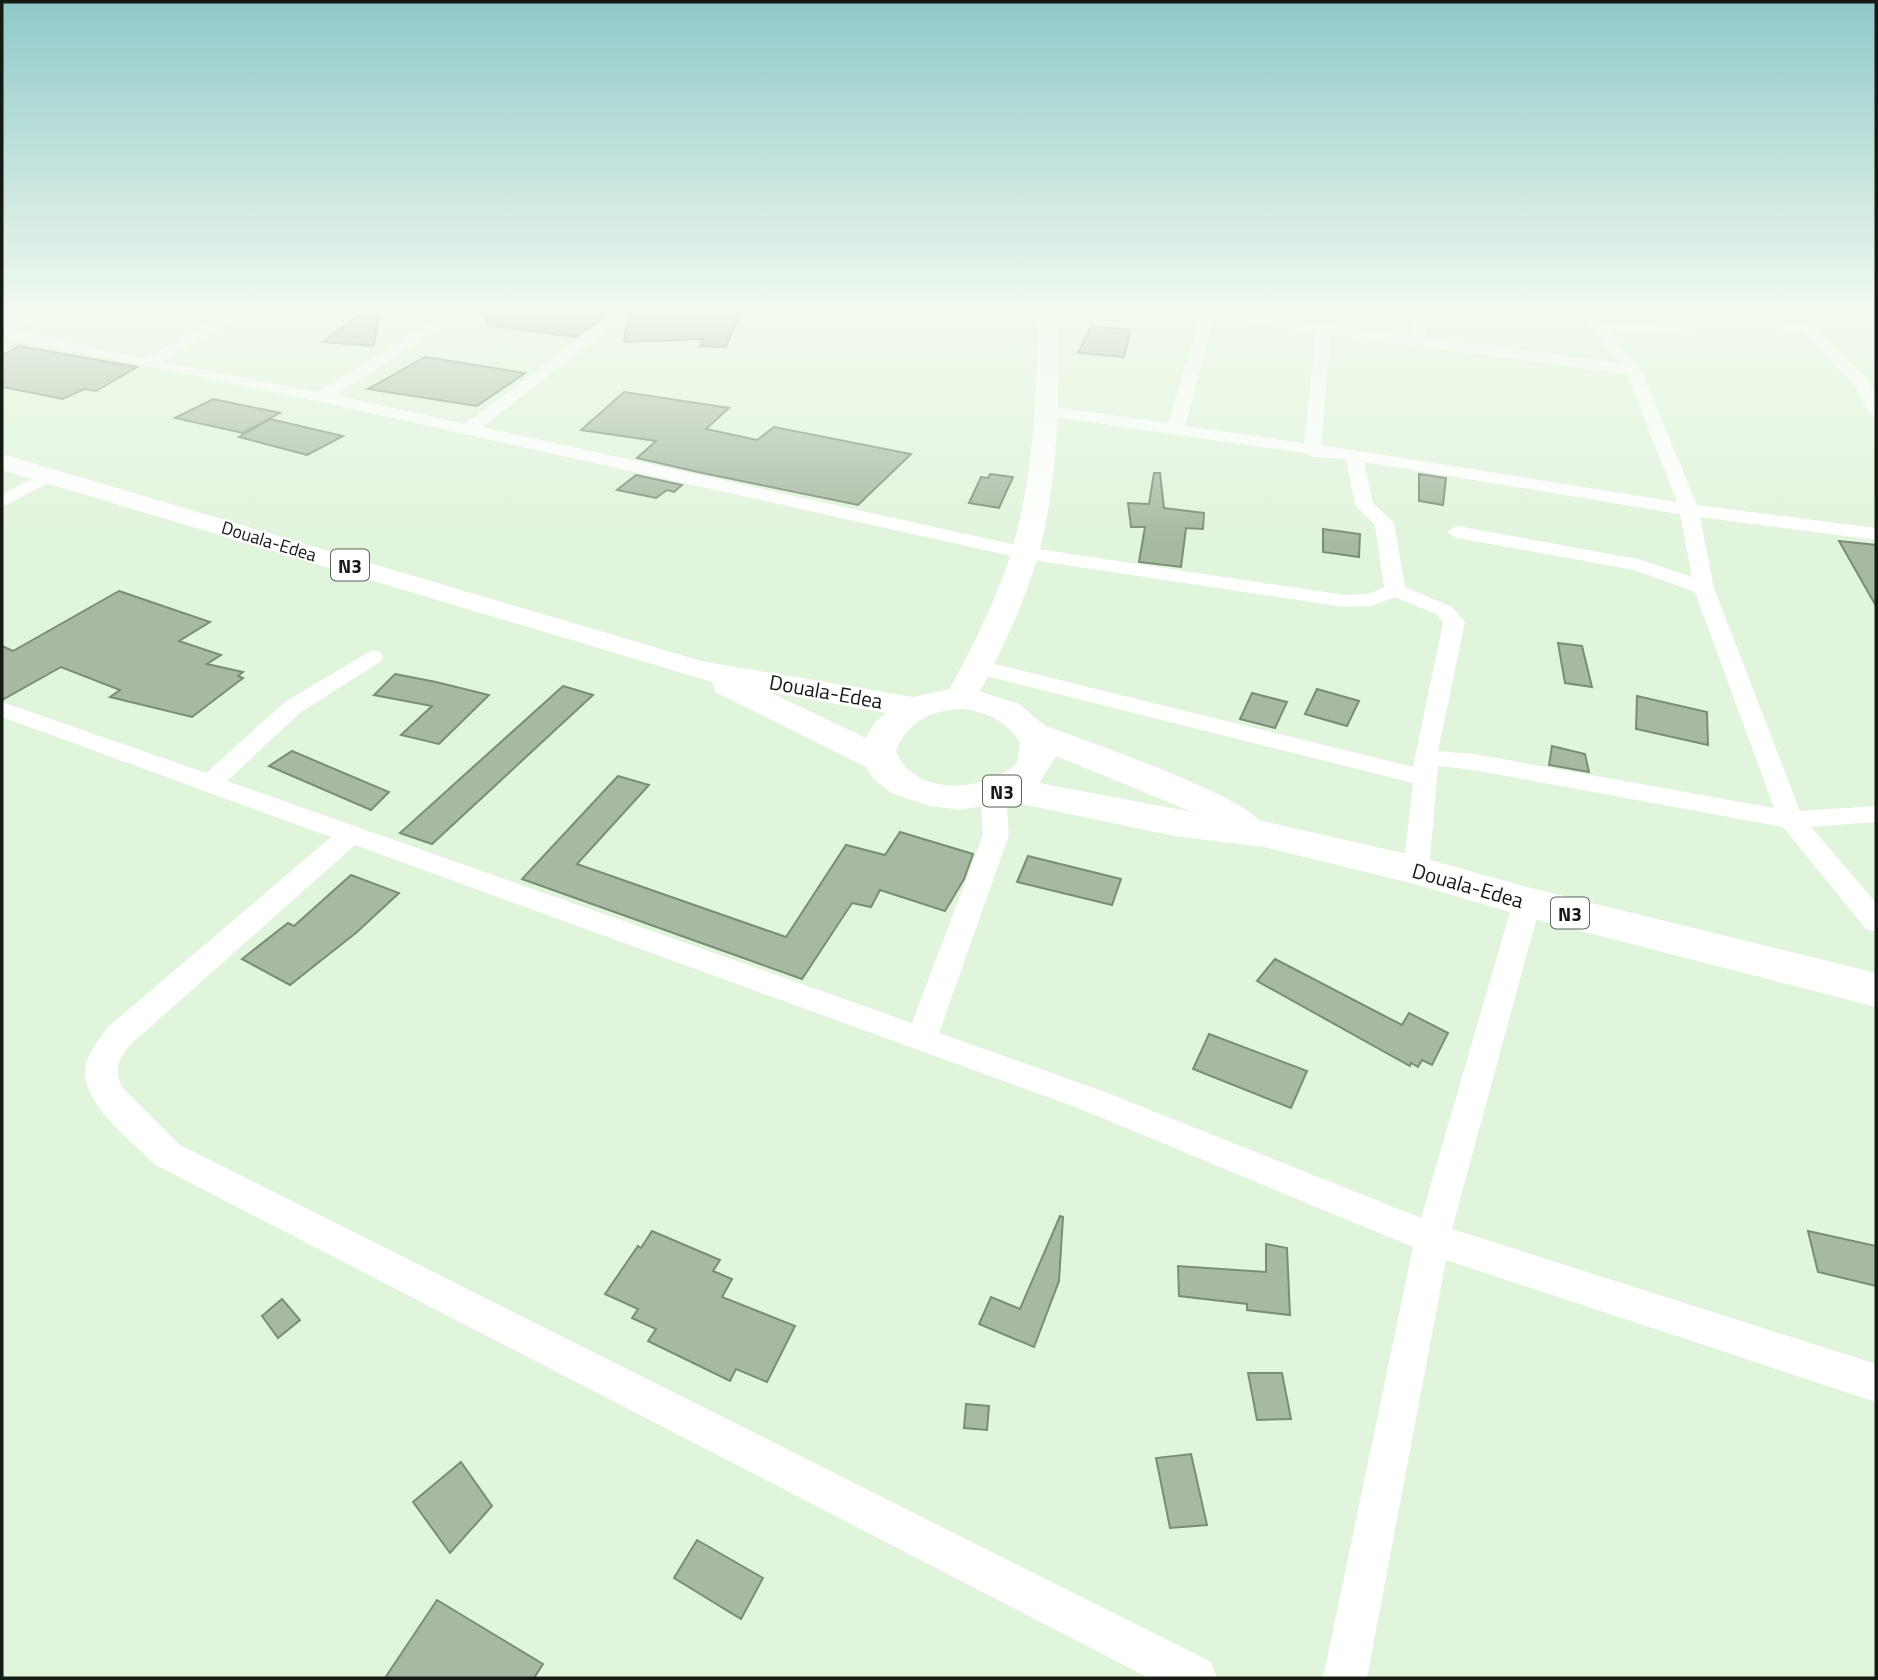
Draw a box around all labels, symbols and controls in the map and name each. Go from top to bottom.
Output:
street label: Douala-Edea [218,514,320,568]
road number: N3 [331,550,369,580]
street label: Douala-Edea [767,665,886,717]
road number: N3 [983,776,1021,806]
street label: Douala-Edea [1409,854,1528,916]
road number: N3 [1551,897,1589,928]

